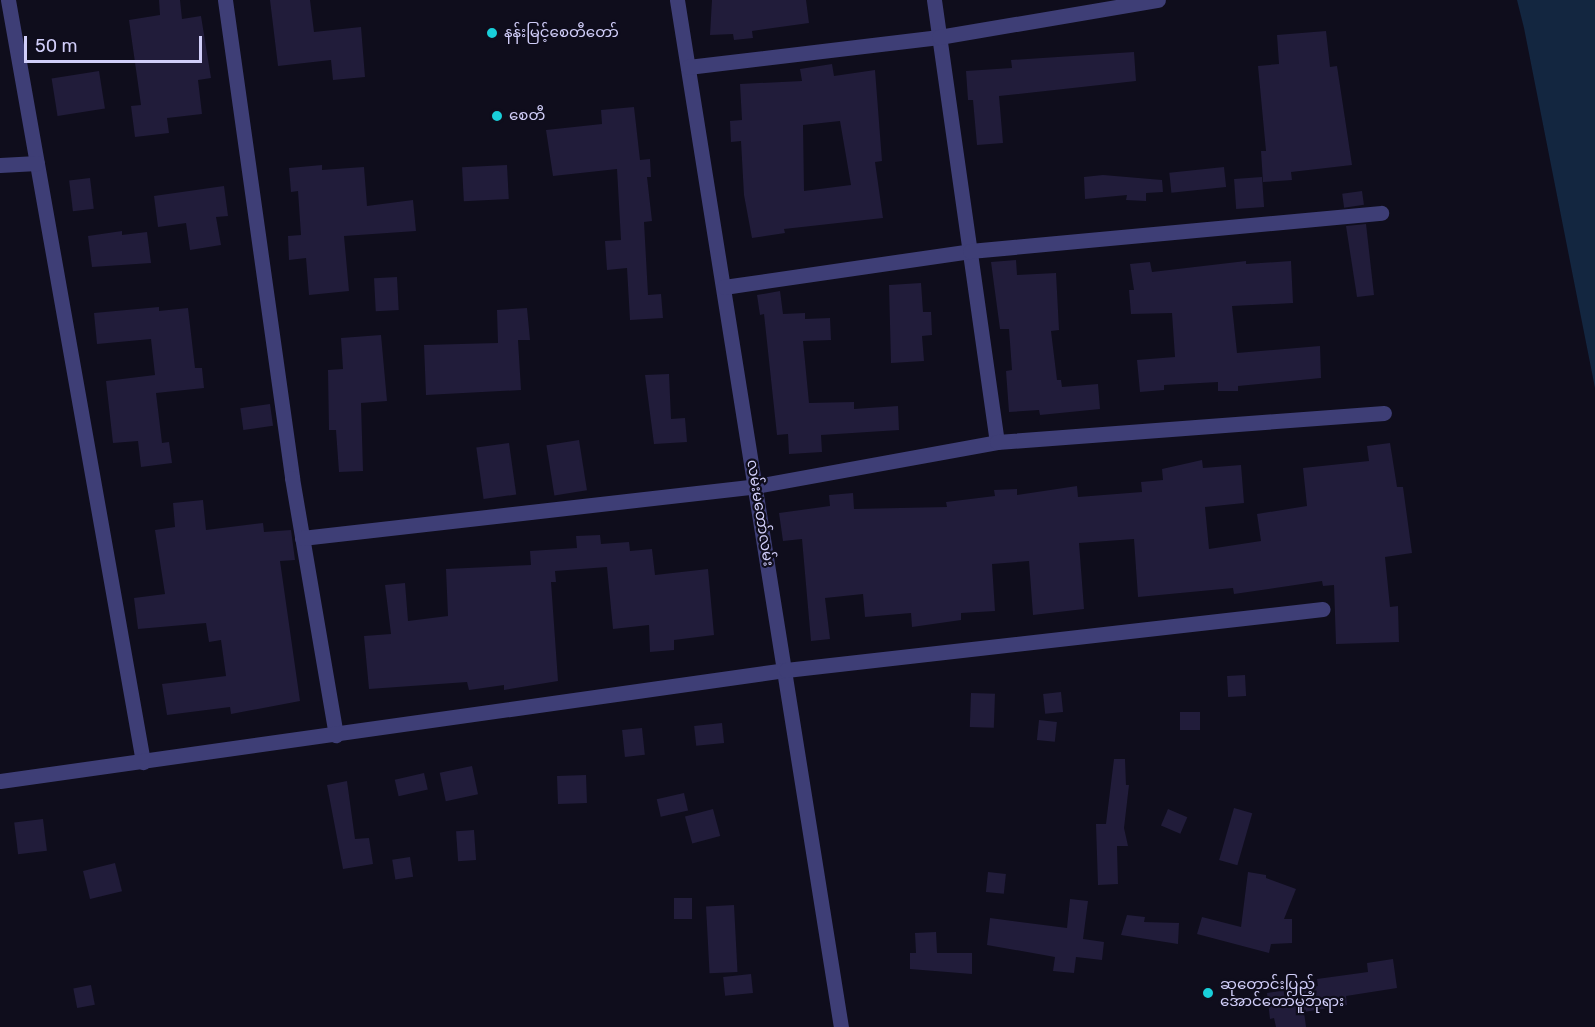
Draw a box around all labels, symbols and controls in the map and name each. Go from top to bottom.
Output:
scale bar [27,24,206,62]
place label: နန်းမြင့်စေတီတော် [504,24,619,42]
marker: နန်းမြင့်စေတီတော် [485,26,499,40]
text: 50 m [35,35,78,57]
place label: စေတီ [509,107,545,125]
marker: စေတီ [490,109,504,123]
street label: လမ်းမတော်လမ်း [743,458,777,568]
place label: ဆုတောင်းပြည့် အောင်တော်မူဘုရား [1220,975,1344,1010]
marker: ဆုတောင်းပြည့် အောင်တော်မူဘုရား [1201,986,1215,1000]

